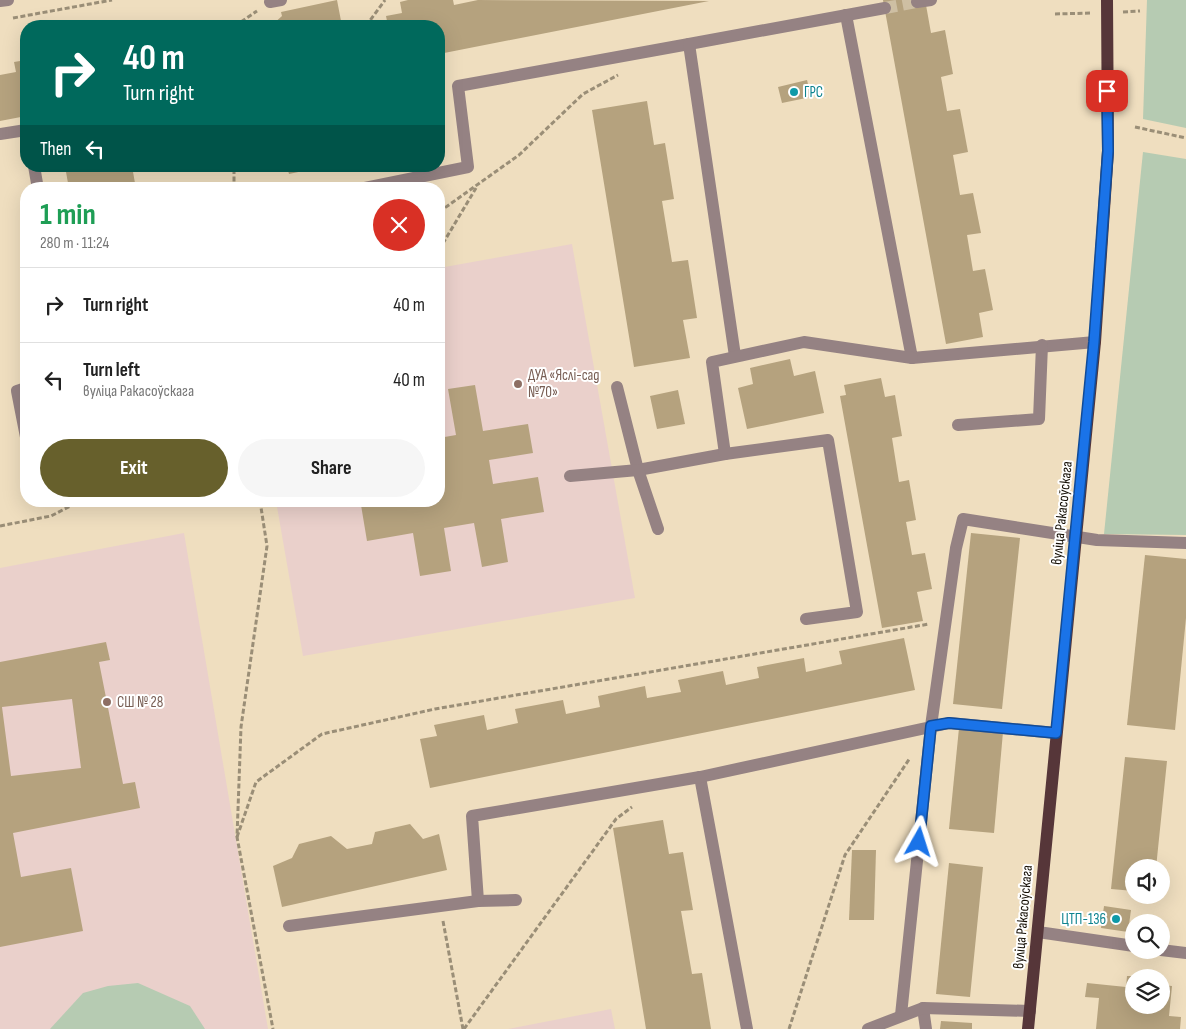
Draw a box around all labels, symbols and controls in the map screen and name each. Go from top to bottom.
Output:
text: 40 m [123,37,185,80]
icon: right [40,40,105,105]
pin [1086,70,1128,112]
icon: arrive [1093,77,1121,105]
text: Turn right [123,80,194,107]
place label: ГРС [804,83,823,102]
marker: ГРС [788,86,800,98]
icon: left [81,135,109,163]
text: Then [40,138,71,161]
text: 1 min [40,197,96,233]
button: close [373,199,425,251]
text: 280 m · 11:24 [40,234,109,253]
icon: right [40,291,68,319]
text: Turn right [83,294,148,317]
text: 40 m [393,294,425,317]
text: Turn left [83,359,140,382]
icon: left [40,366,68,394]
place label: ДУА «Яслі-сад №70» [528,366,600,402]
text: 40 m [393,369,425,392]
marker: ДУА «Яслі-сад №70» [512,378,524,390]
text: вуліца Ракасоўскага [83,382,194,401]
button: Exit [40,439,228,497]
button: Share [238,439,425,497]
street label: вуліца Ракасоўскага [1047,460,1077,566]
place label: СШ № 28 [117,693,163,712]
marker: СШ № 28 [101,696,113,708]
position arrow [892,815,944,867]
map controls [1125,859,1170,1014]
button: sound [1125,859,1170,904]
street label: вуліца Ракасоўскага [1009,864,1037,970]
place label: ЦТП-136 [1061,910,1106,929]
marker: ЦТП-136 [1110,913,1122,925]
button: search [1125,914,1170,959]
button: layers [1125,969,1170,1014]

